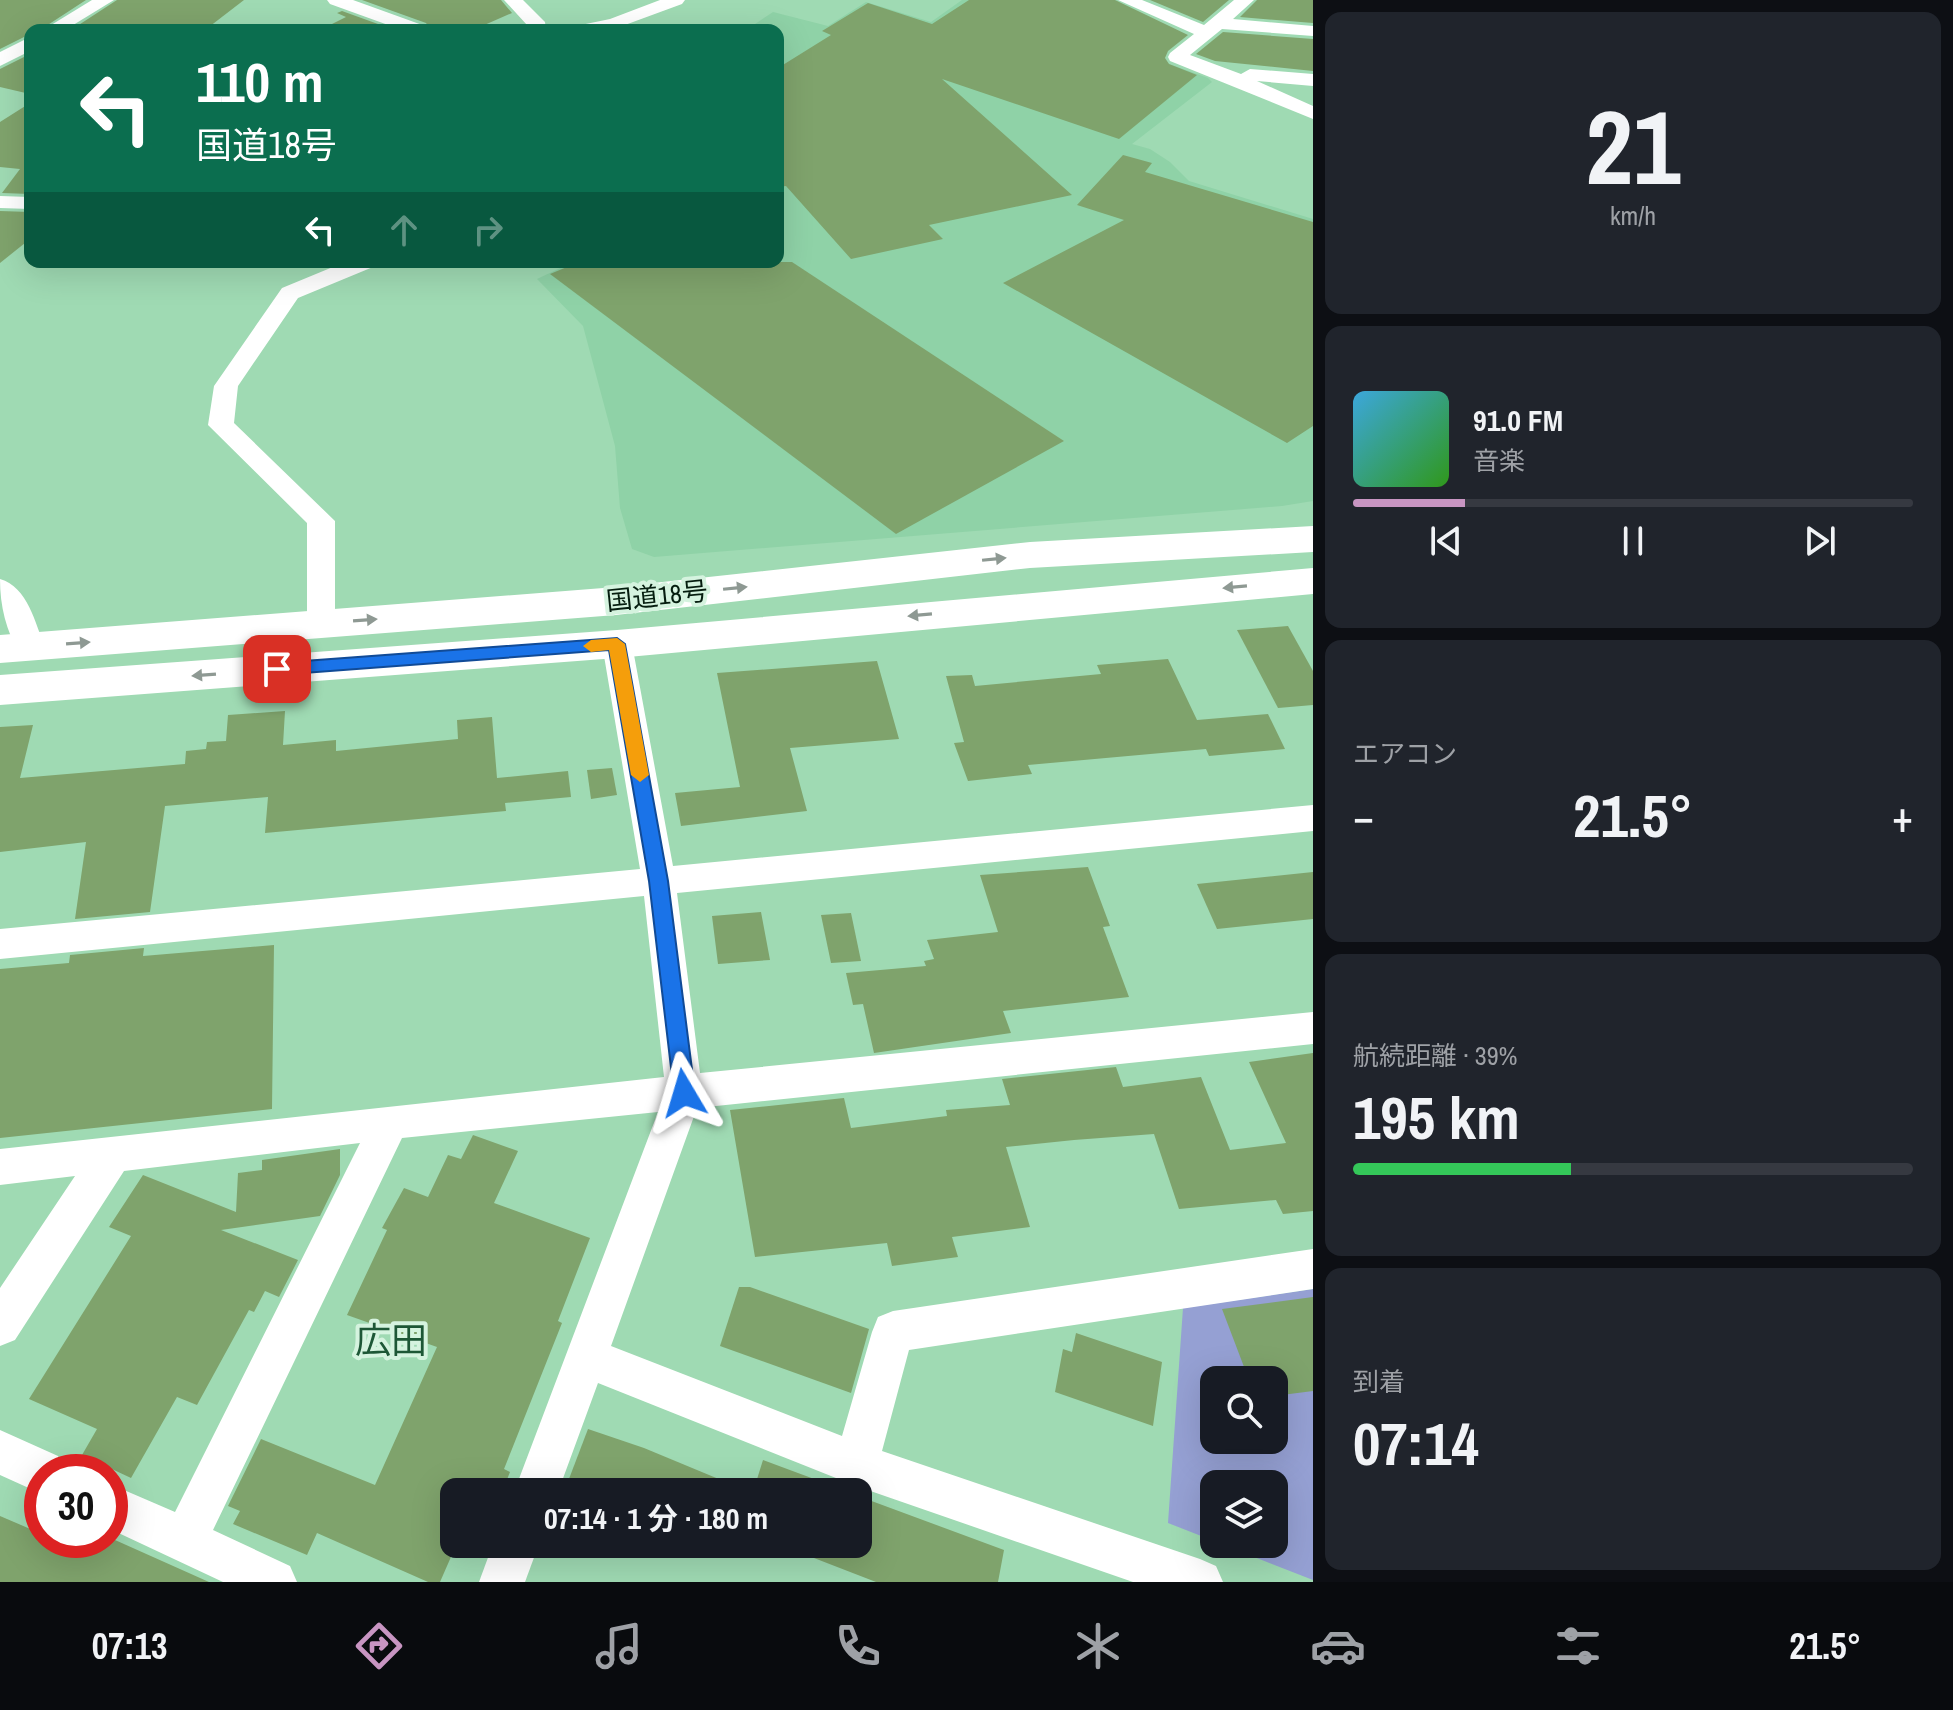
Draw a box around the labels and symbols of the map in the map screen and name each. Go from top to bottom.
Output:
one-way arrow [982,552,1007,565]
street label: 国道18号 [605,573,709,618]
one-way arrow [723,581,748,594]
one-way arrow [1222,581,1247,594]
one-way arrow [908,608,933,621]
one-way arrow [353,614,378,627]
pin [243,635,311,703]
one-way arrow [66,636,91,649]
one-way arrow [191,669,216,682]
position arrow [642,1051,726,1135]
district label: 広田 [355,1316,427,1364]
speed limit sign: 30 [24,1454,128,1558]

